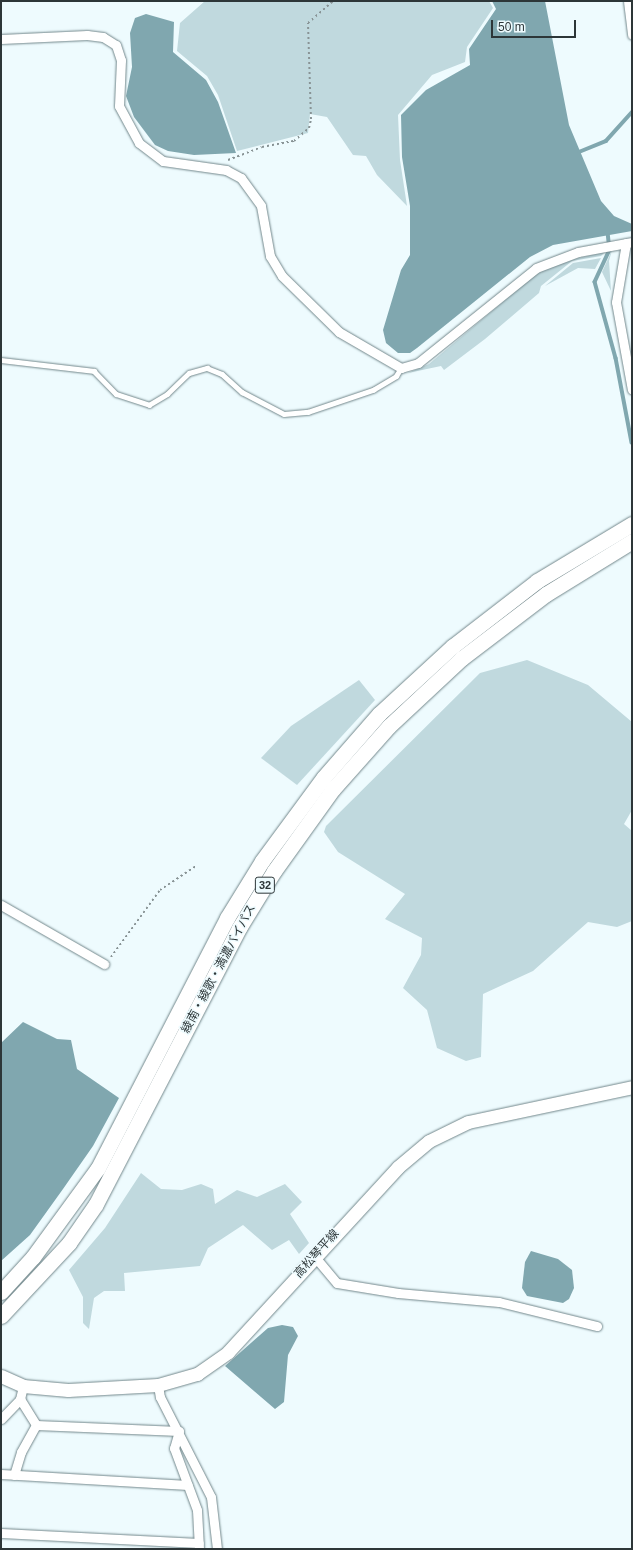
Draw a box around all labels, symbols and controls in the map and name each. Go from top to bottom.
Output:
scale bar [493,12,578,38]
text: 50 m [498,20,525,34]
road number: 32 [254,876,276,894]
street label: 綾南・綾歌・満濃バイパス [179,902,259,1036]
street label: 高松琴平線 [292,1227,342,1281]

